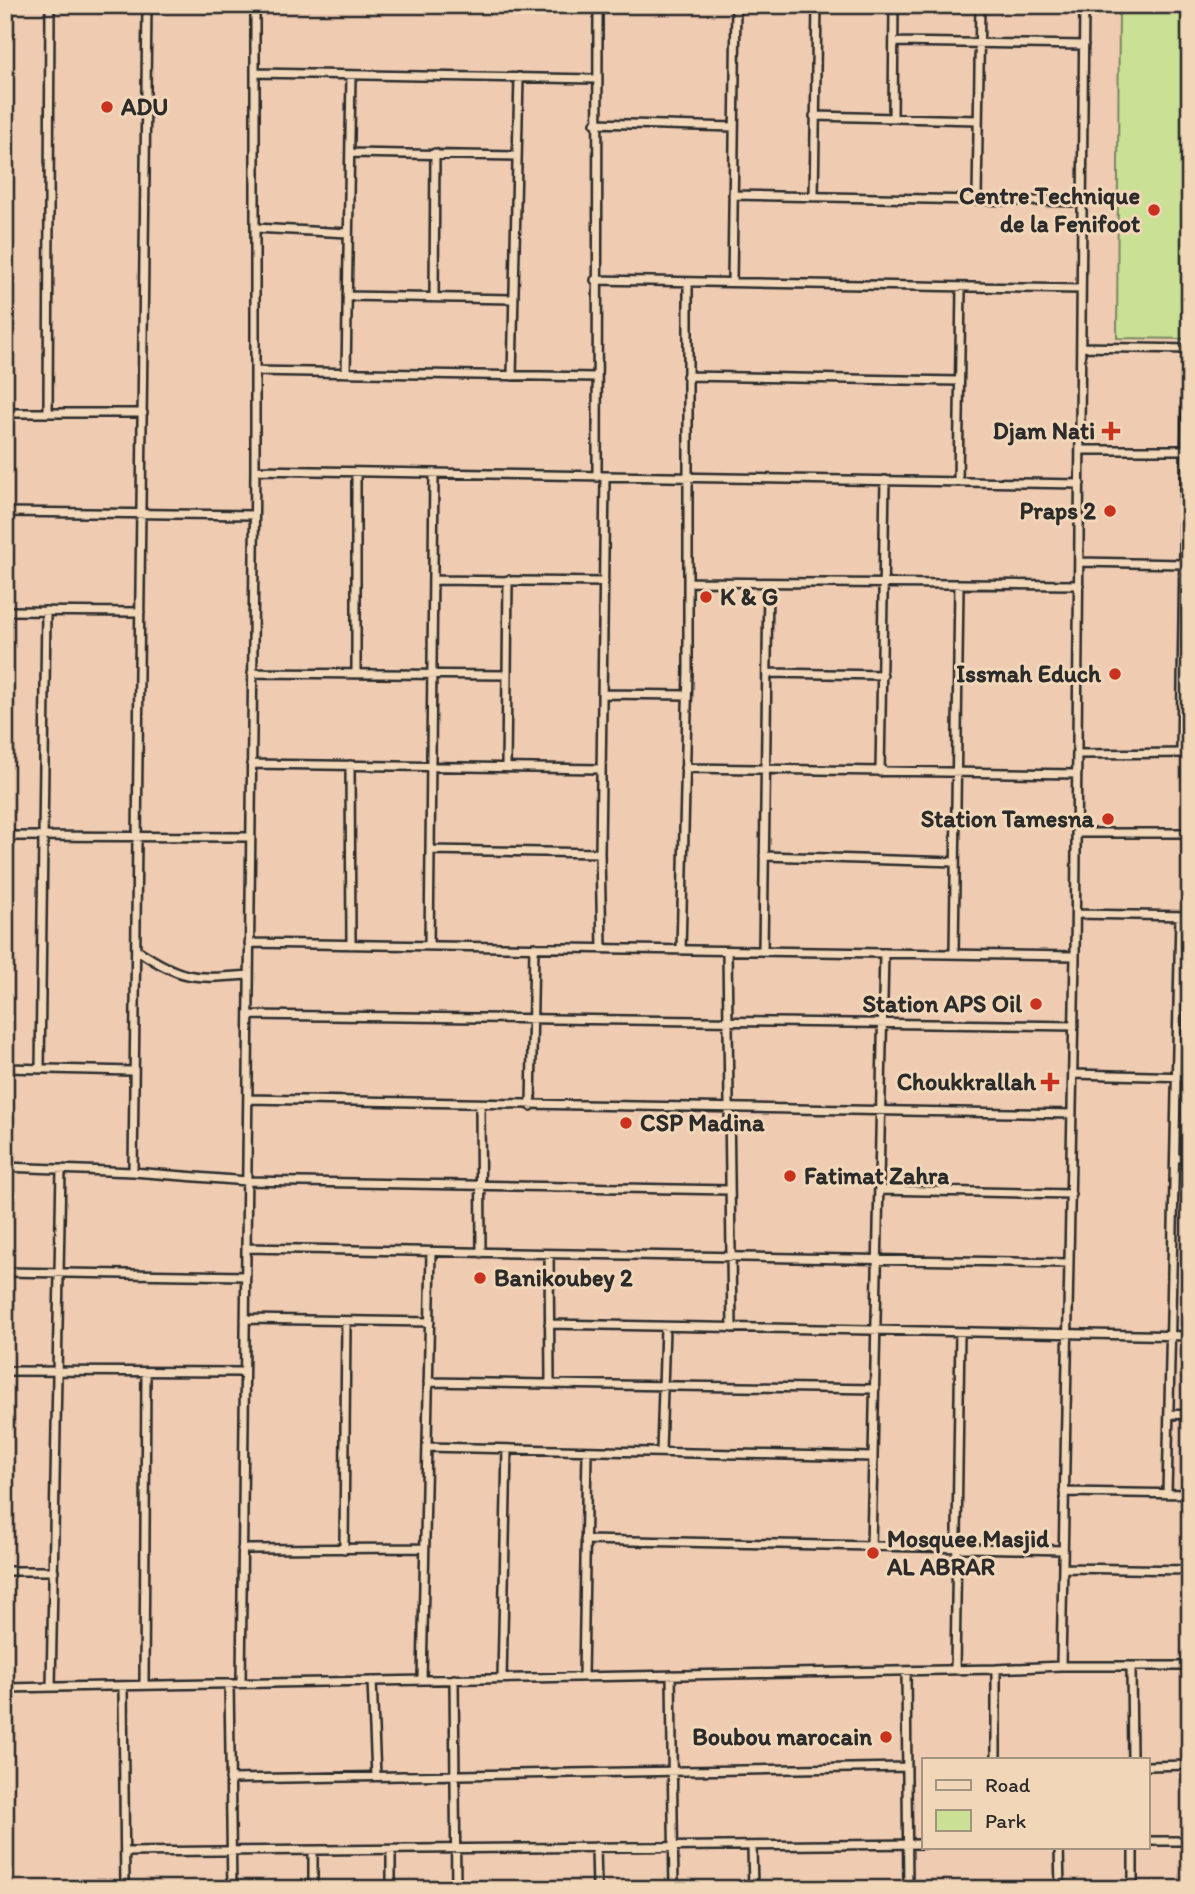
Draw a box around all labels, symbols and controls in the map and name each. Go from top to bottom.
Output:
place label: ADU [120,92,168,121]
marker: ADU [99,99,115,115]
place label: Centre Technique de la Fenifoot [959,181,1140,238]
marker: Centre Technique de la Fenifoot [1146,202,1162,218]
place label: Djam Nati [993,416,1095,446]
marker: Djam Nati [1101,421,1121,441]
place label: Praps 2 [1020,496,1096,526]
marker: Praps 2 [1102,503,1118,519]
place label: K & G [720,582,778,611]
marker: K & G [698,589,714,605]
place label: Issmah Educh [956,659,1102,688]
marker: Issmah Educh [1107,666,1123,682]
place label: Station Tamesna [921,804,1095,833]
marker: Station Tamesna [1100,811,1116,827]
place label: Station APS Oil [862,989,1022,1018]
marker: Station APS Oil [1028,996,1044,1012]
place label: Choukkrallah [897,1067,1037,1096]
marker: Choukkrallah [1042,1074,1058,1090]
place label: CSP Madina [640,1108,765,1137]
marker: CSP Madina [618,1115,634,1131]
place label: Fatimat Zahra [804,1161,949,1190]
marker: Fatimat Zahra [782,1168,798,1184]
place label: Banikoubey 2 [494,1263,633,1293]
marker: Banikoubey 2 [472,1270,488,1286]
place label: Mosquee Masjid AL ABRAR [886,1524,1050,1581]
marker: Mosquee Masjid AL ABRAR [865,1545,881,1561]
place label: Boubou marocain [692,1722,872,1751]
marker: Boubou marocain [878,1729,894,1745]
legend [922,1758,1150,1848]
text: Road [985,1772,1031,1797]
text: Park [985,1808,1027,1833]

